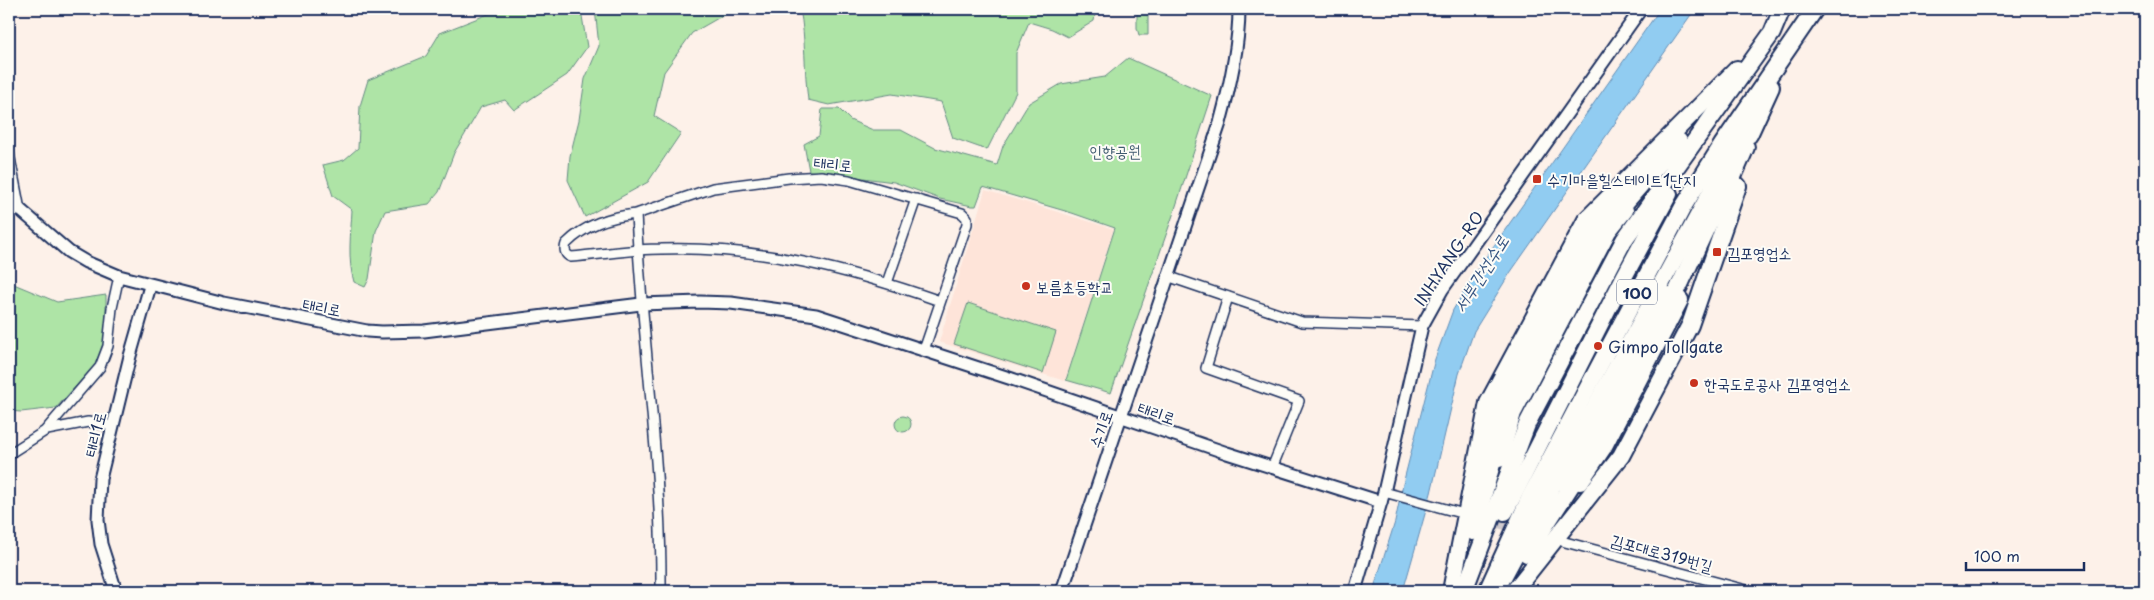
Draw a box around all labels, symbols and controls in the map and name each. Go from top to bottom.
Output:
park label: 인향공원 [1089,138,1141,162]
street label: 태리로 [813,149,853,177]
place label: 수기마을힐스테이트1단지 [1547,167,1696,191]
marker: 수기마을힐스테이트1단지 [1531,173,1543,185]
street label: INHYANG-RO [1407,206,1489,310]
water label: 서부간선수로 [1446,229,1514,317]
place label: 김포영업소 [1727,240,1791,264]
marker: 김포영업소 [1711,246,1723,258]
place label: 보름초등학교 [1036,274,1113,298]
marker: 보름초등학교 [1020,280,1032,292]
road number: 100 [1617,280,1657,304]
street label: 태리로 [301,291,343,321]
place label: Gimpo Tollgate [1608,334,1723,358]
marker: Gimpo Tollgate [1592,340,1604,352]
place label: 한국도로공사 김포영업소 [1704,371,1851,395]
marker: 한국도로공사 김포영업소 [1688,377,1700,389]
street label: 태리로 [1135,394,1179,430]
street label: 수기로 [1082,407,1118,451]
street label: 태리1로 [77,409,111,459]
street label: 김포대로319번길 [1608,527,1716,577]
scale bar [1966,540,2084,572]
text: 100 m [1974,544,2020,567]

